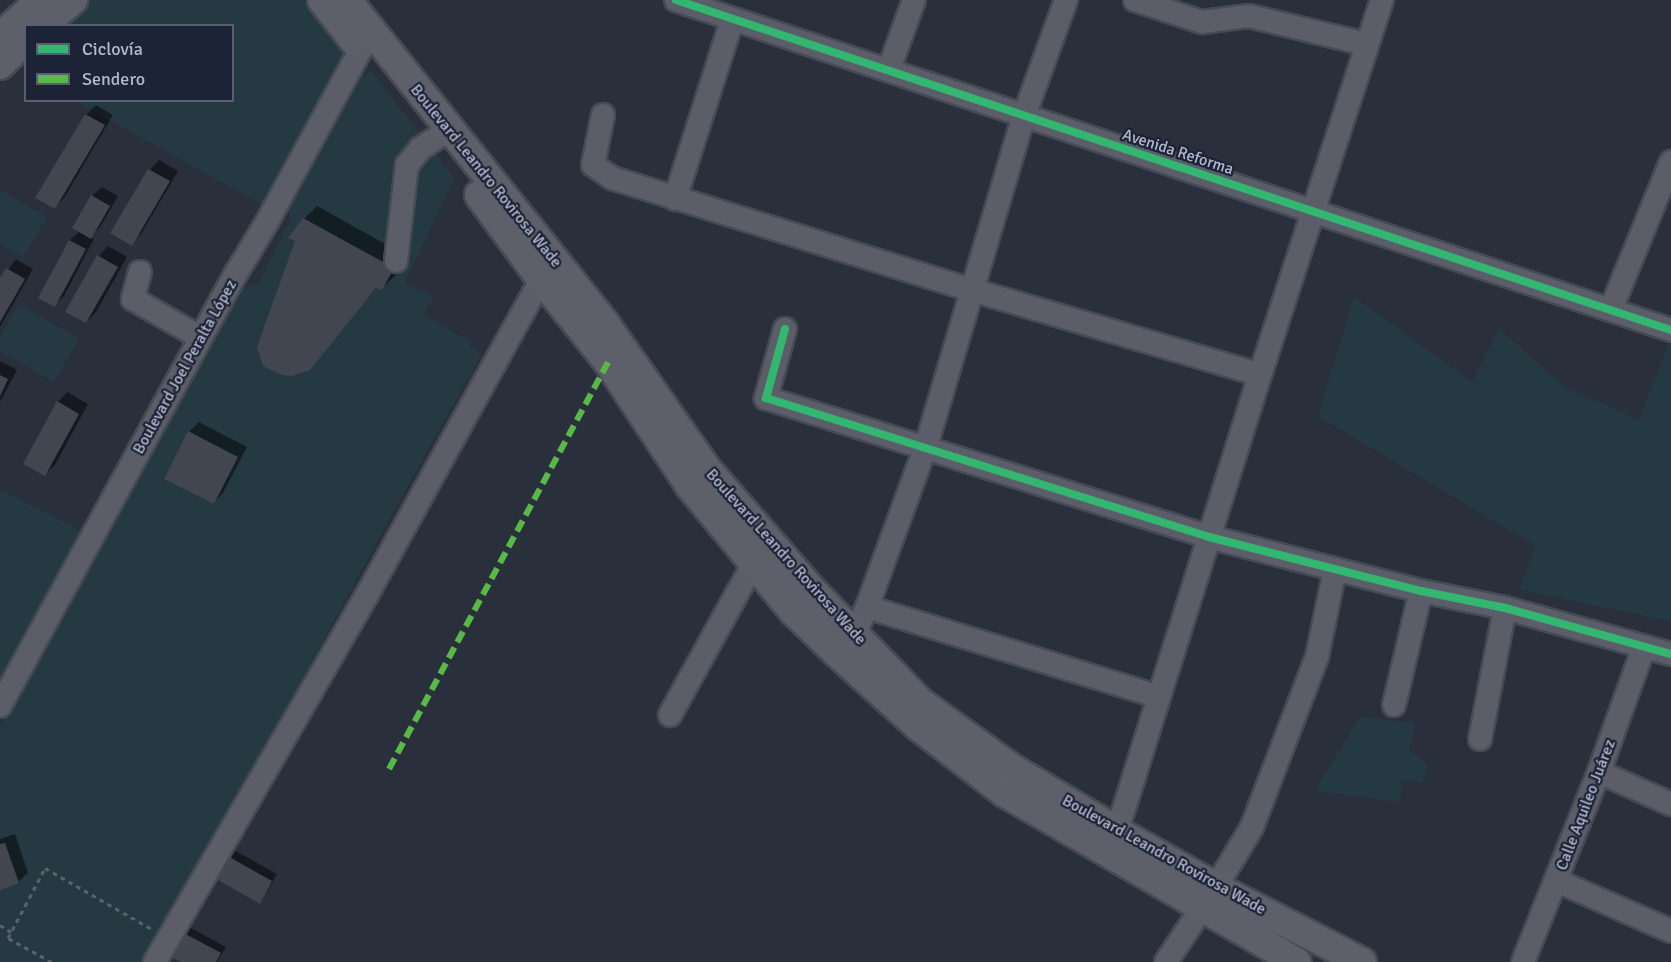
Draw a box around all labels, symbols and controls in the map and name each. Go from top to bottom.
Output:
legend [24,24,234,102]
text: Ciclovía [82,38,143,60]
text: Sendero [82,68,145,90]
street label: Boulevard Leandro Rovirosa Wade [406,81,566,271]
street label: Avenida Reforma [1120,125,1236,179]
street label: Boulevard Joel Peralta López [129,277,241,457]
street label: Boulevard Leandro Rovirosa Wade [702,465,870,649]
street label: Calle Aquileo Juárez [1552,737,1620,873]
street label: Boulevard Leandro Rovirosa Wade [1059,791,1269,919]

